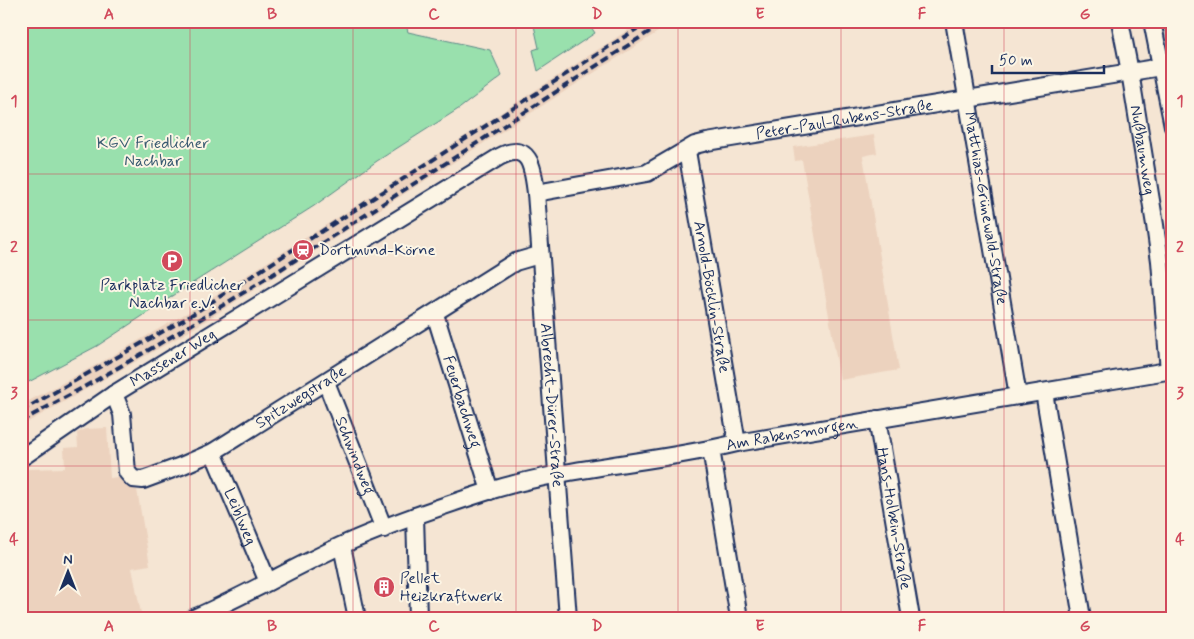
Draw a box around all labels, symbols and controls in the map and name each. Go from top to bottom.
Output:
text: A [104,4,114,25]
text: B [267,4,277,25]
text: C [428,4,440,25]
text: D [591,4,603,25]
text: E [755,4,765,25]
text: F [918,4,927,25]
text: G [1080,4,1091,25]
scale bar [992,42,1104,74]
text: 50 m [999,51,1033,71]
text: 1 [10,91,18,112]
text: 1 [1176,91,1184,112]
street label: Peter-Paul-Rubens-Straße [754,94,935,144]
street label: Nußbaumweg [1125,103,1160,197]
street label: Matthias-Grünewald-Straße [959,110,1013,307]
park label: KGV Friedlicher Nachbar [97,133,209,172]
street label: Arnold-Böcklin-Straße [689,219,735,375]
text: 2 [10,237,18,258]
text: 2 [1176,237,1184,258]
station icon: Dortmund-Körne [291,238,315,262]
place label: Dortmund-Körne [319,240,436,261]
parking icon: Parkplatz Friedlicher Nachbar e.V. [160,249,184,273]
place label: Parkplatz Friedlicher Nachbar e.V. [100,275,244,314]
street label: Albrecht-Dürer-Straße [535,322,569,488]
street label: Massener Weg [126,323,220,392]
street label: Feuerbachweg [438,353,487,451]
street label: Spitzwegstraße [251,360,350,433]
text: 3 [10,383,18,404]
text: 3 [1176,383,1184,404]
street label: Am Rabensmorgen [724,412,860,456]
street label: Schwindweg [330,413,380,498]
street label: Hans-Holbein-Straße [872,446,917,591]
street label: Leiblweg [219,485,262,548]
text: 4 [9,529,19,550]
text: 4 [1175,529,1185,550]
north arrow [42,546,92,596]
text: N [63,551,73,569]
place label: Pellet Heizkraftwerk [400,568,503,607]
building icon: Pellet Heizkraftwerk [372,575,396,599]
text: A [104,616,114,637]
text: B [267,616,277,637]
text: C [428,616,440,637]
text: D [591,616,603,637]
text: E [755,616,765,637]
text: F [918,616,927,637]
text: G [1080,616,1091,637]

